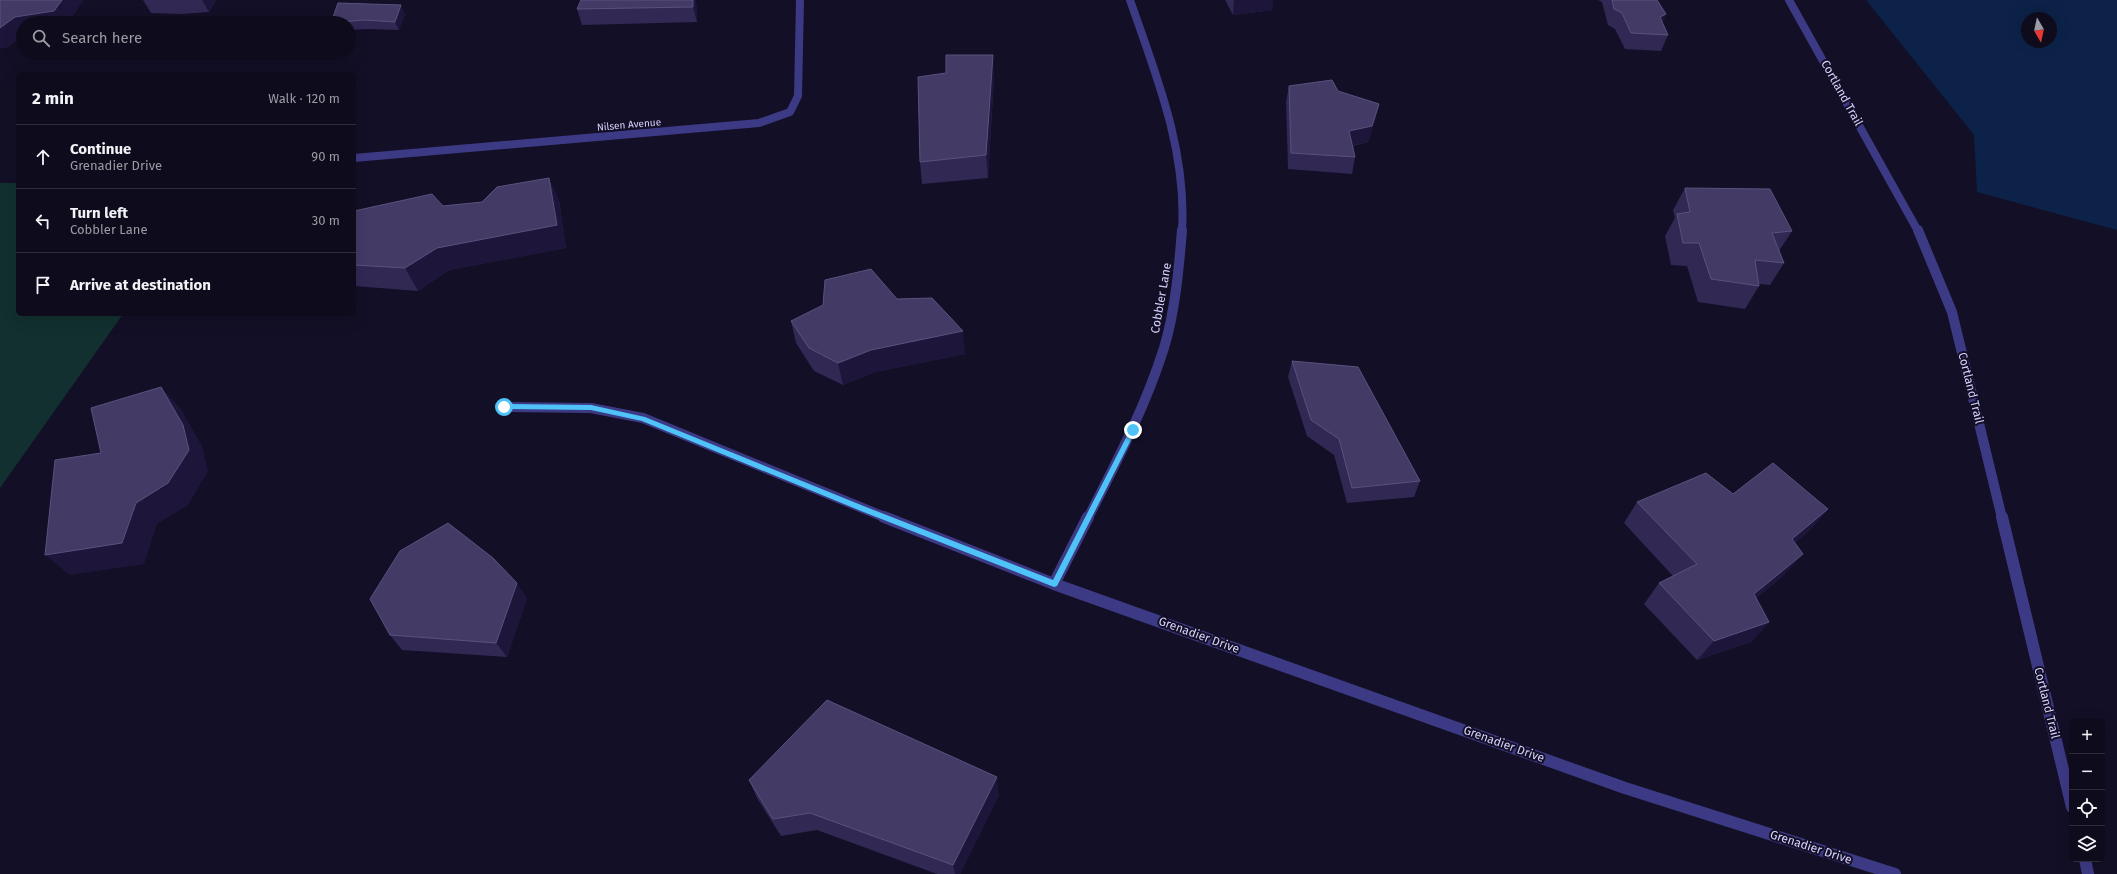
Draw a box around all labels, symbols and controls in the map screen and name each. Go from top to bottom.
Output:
north arrow [2021,12,2057,48]
search box [16,16,356,60]
icon: search [30,27,52,49]
text: Search here [62,29,142,47]
street label: Cortland Trail [1818,58,1866,129]
text: 2 min [32,88,74,109]
text: Walk · 120 m [268,91,340,106]
street label: Nilsen Avenue [596,116,662,134]
text: Continue [70,140,131,158]
icon: ahead [32,146,54,168]
text: 90 m [311,149,340,164]
text: Grenadier Drive [70,158,162,173]
text: Turn left [70,204,128,222]
icon: left [32,210,54,232]
text: 30 m [312,213,340,228]
text: Cobbler Lane [70,222,147,237]
street label: Cobbler Lane [1148,262,1174,334]
icon: arrive [32,274,54,296]
text: Arrive at destination [70,276,211,294]
street label: Cortland Trail [1955,351,1987,426]
route start [495,398,513,416]
route end [1124,421,1142,439]
street label: Grenadier Drive [1157,614,1241,656]
street label: Cortland Trail [2031,666,2063,741]
map controls [2069,718,2105,862]
button: + [2069,718,2105,754]
street label: Grenadier Drive [1462,723,1546,765]
button: − [2069,754,2105,790]
button: locate [2069,790,2105,826]
button: layers [2069,826,2105,862]
street label: Grenadier Drive [1768,827,1854,867]

